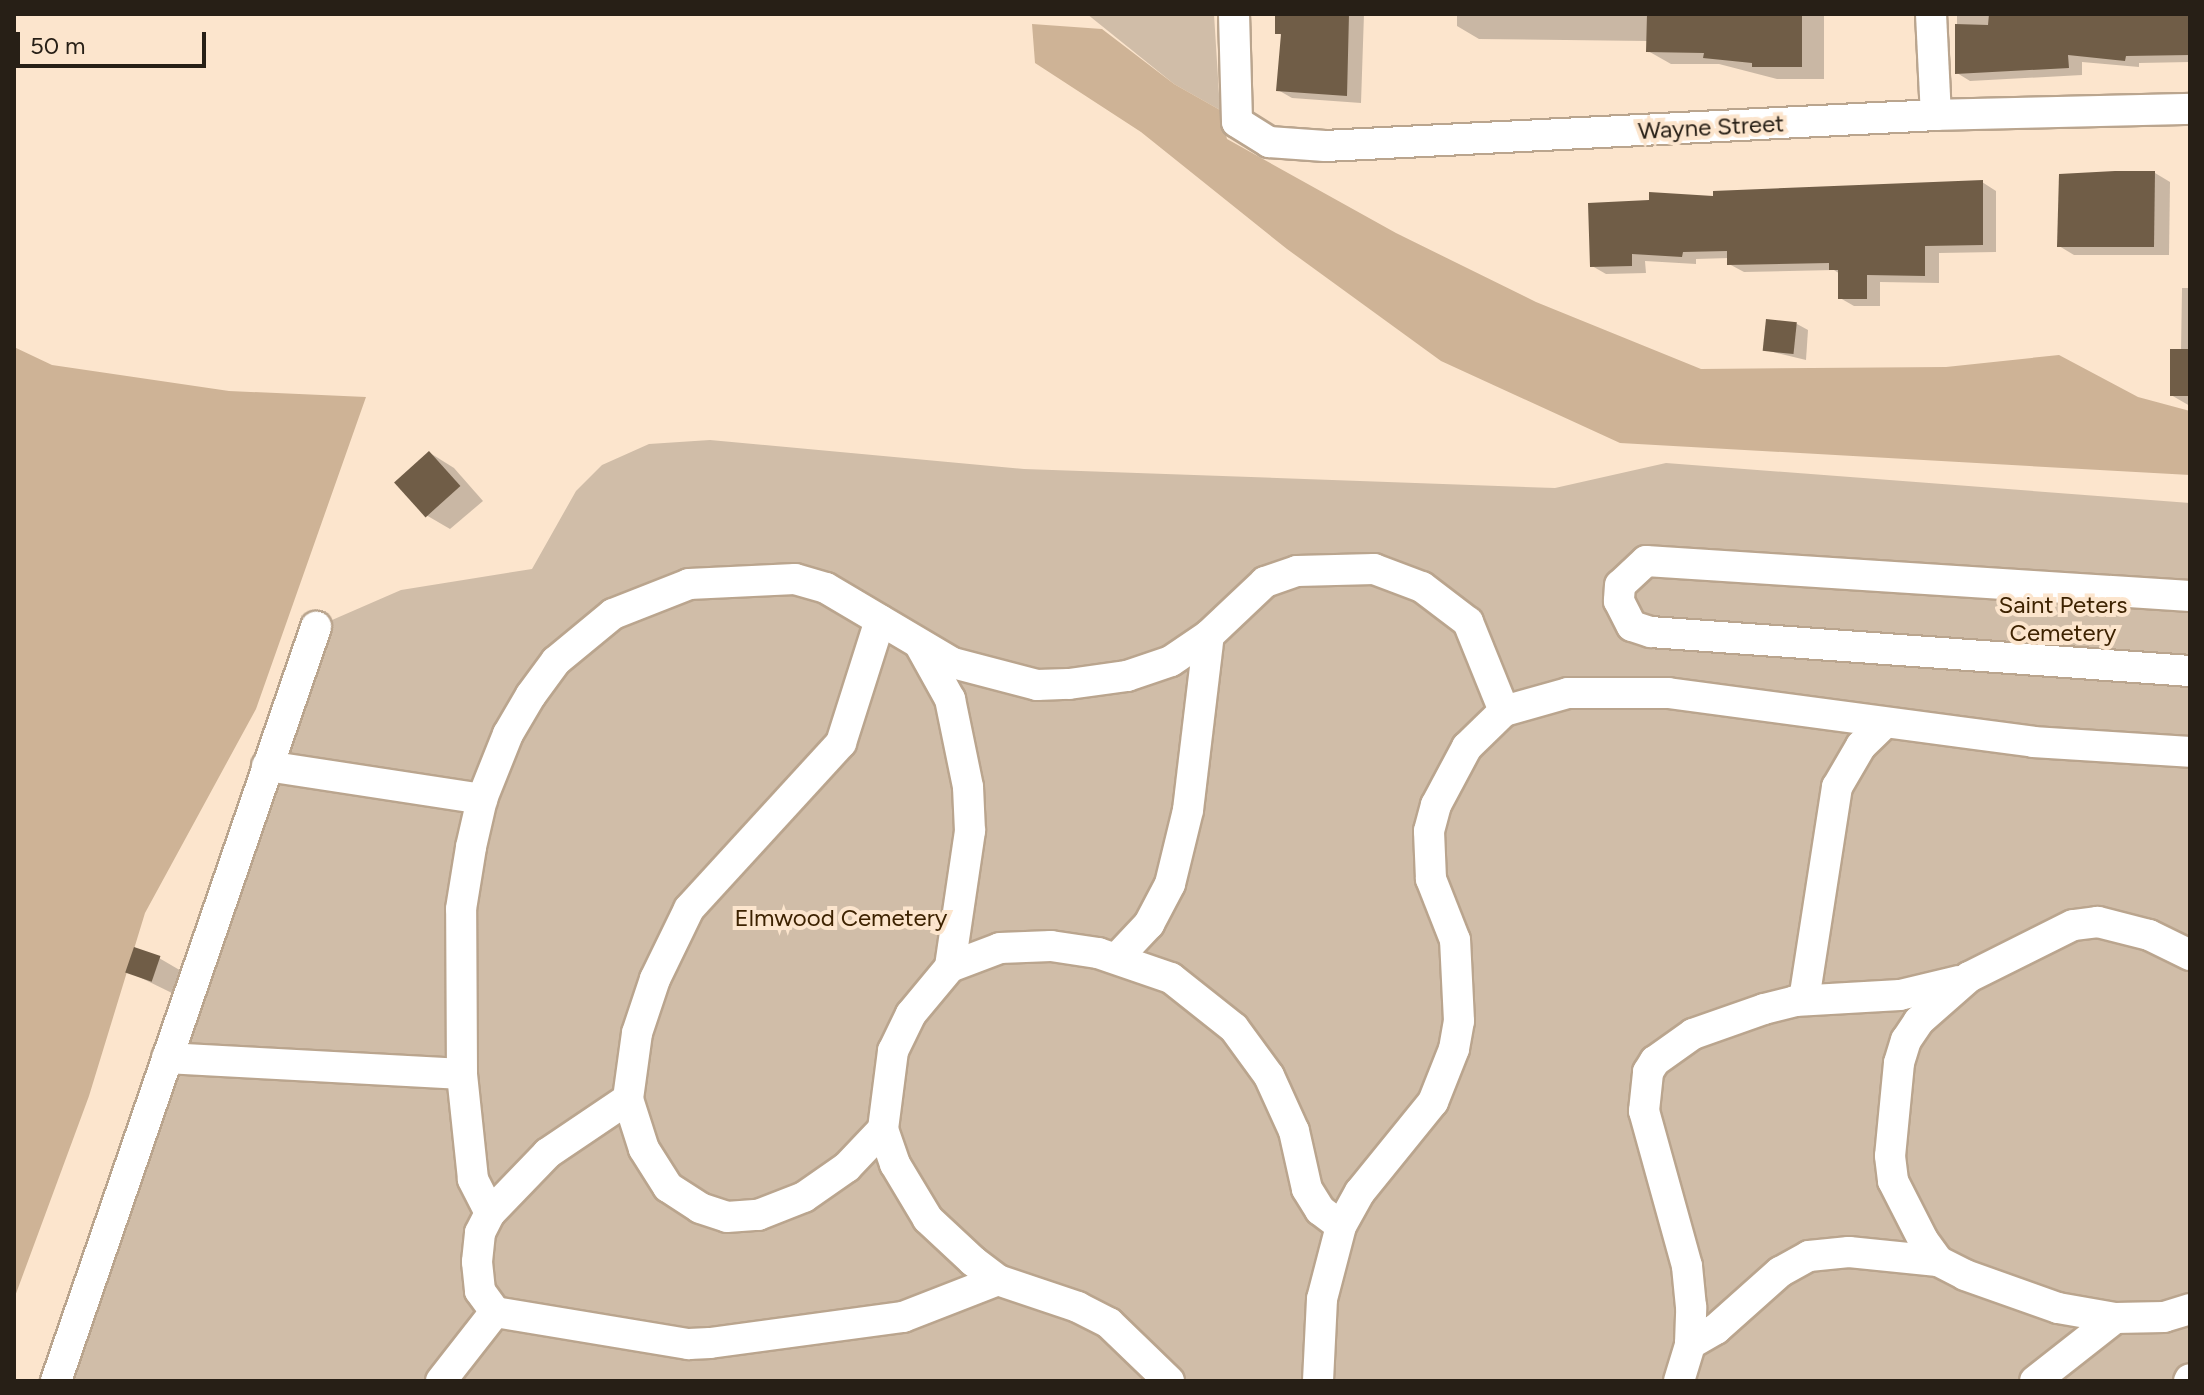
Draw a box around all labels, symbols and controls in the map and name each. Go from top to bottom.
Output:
scale bar [20,16,210,66]
text: 50 m [30,31,86,60]
street label: Wayne Street [1637,109,1785,145]
park label: Saint Peters Cemetery [1998,591,2128,647]
park label: Elmwood Cemetery [735,904,947,932]

